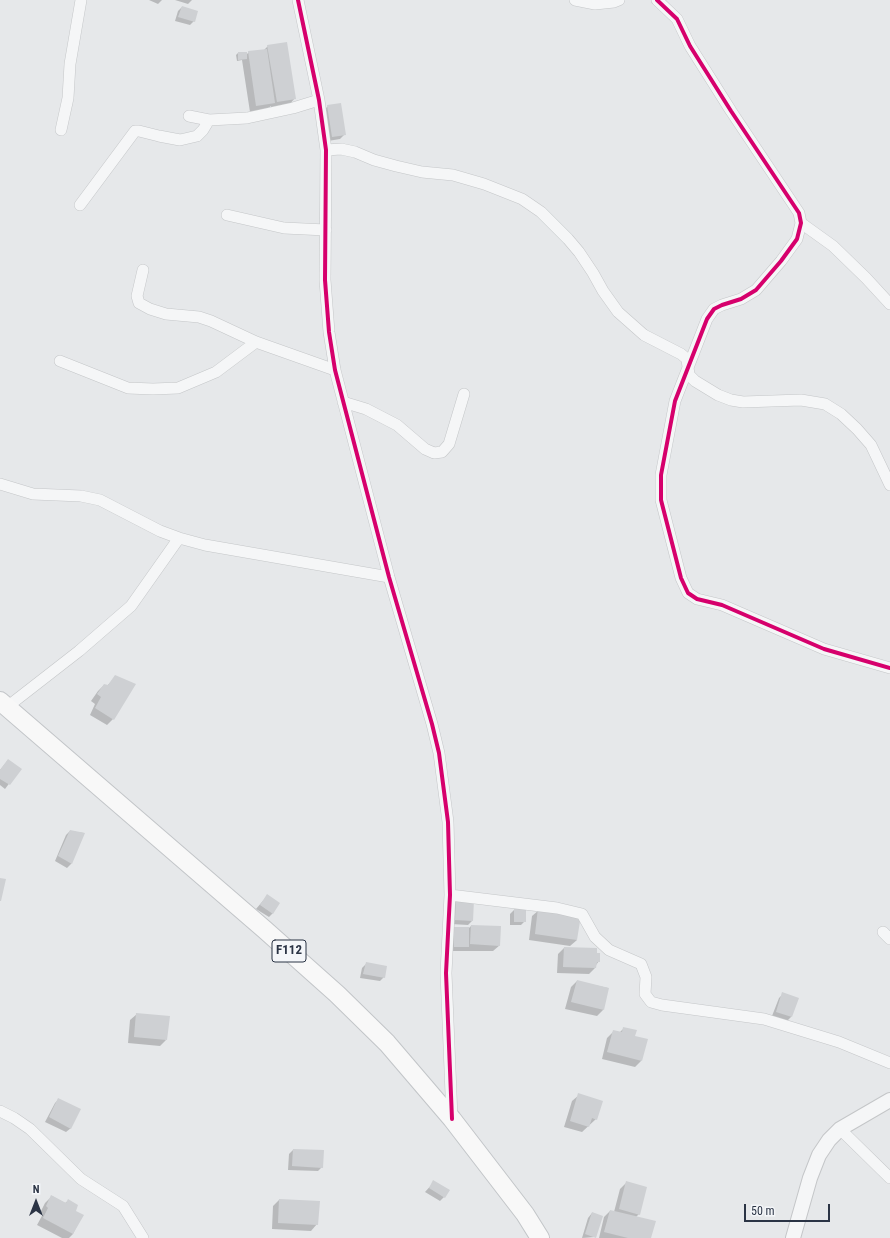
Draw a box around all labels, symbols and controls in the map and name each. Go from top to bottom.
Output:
road number: F112 [272,940,306,962]
north arrow [16,1182,56,1222]
text: N [33,1183,39,1196]
scale bar [746,1196,832,1222]
text: 50 m [751,1204,775,1218]

